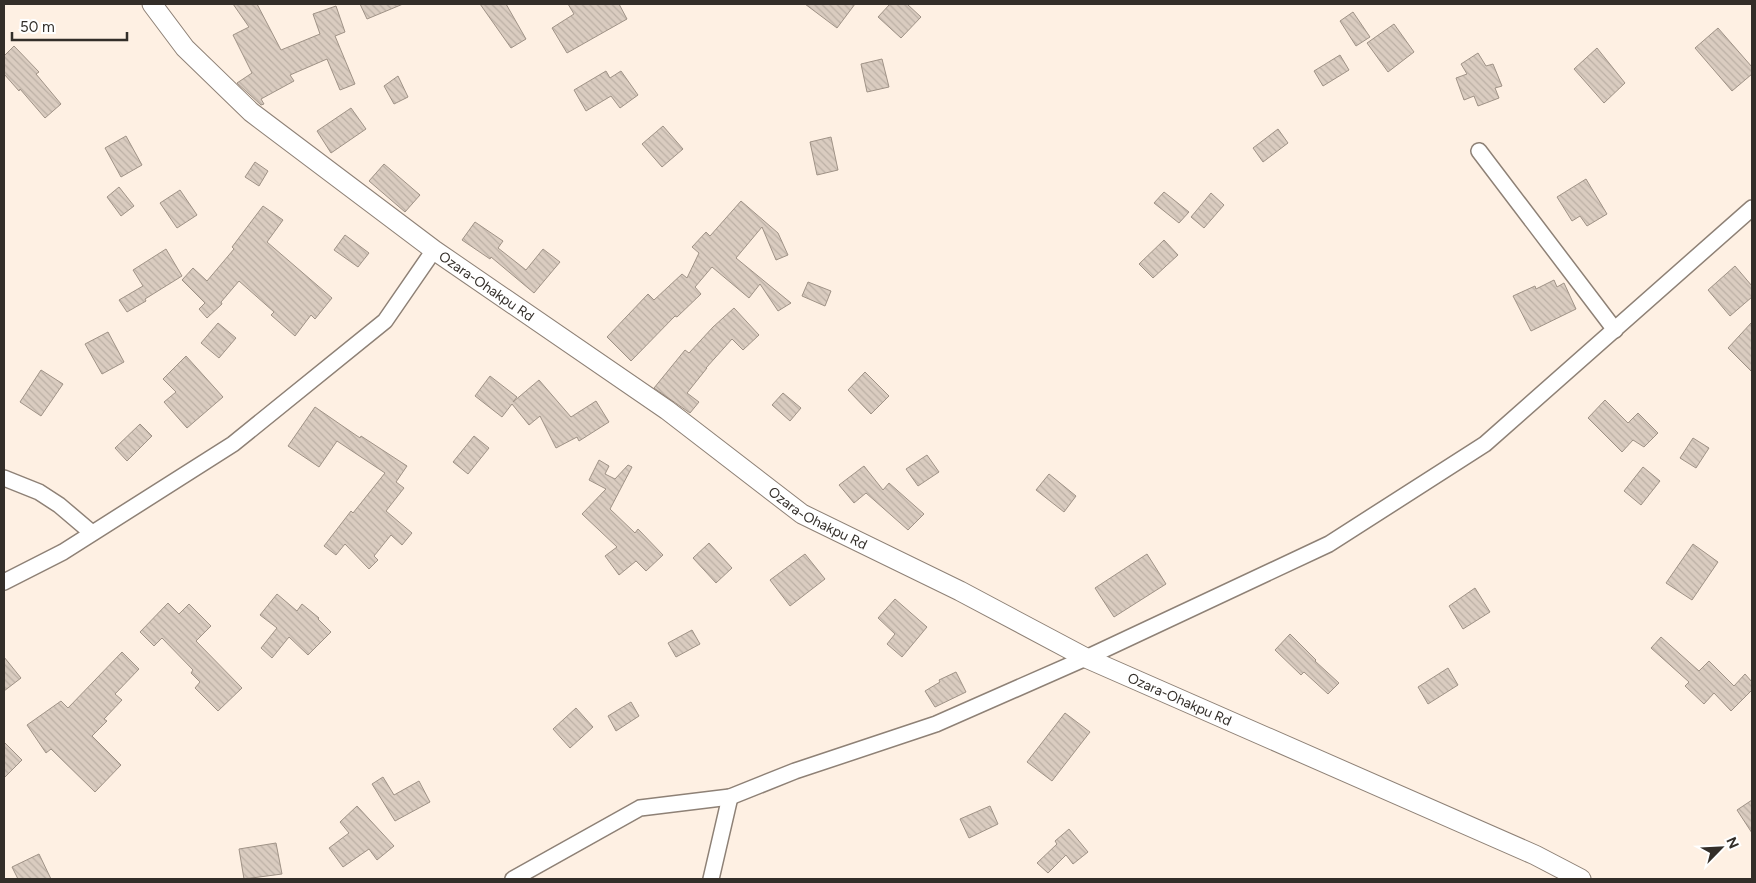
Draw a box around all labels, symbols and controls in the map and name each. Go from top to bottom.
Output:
scale bar [12,10,128,42]
text: 50 m [20,18,55,36]
street label: Ozara-Ohakpu Rd [435,248,537,325]
street label: Ozara-Ohakpu Rd [765,483,870,553]
street label: Ozara-Ohakpu Rd [1125,669,1234,730]
north arrow [1696,823,1746,873]
text: N [1722,835,1742,851]

